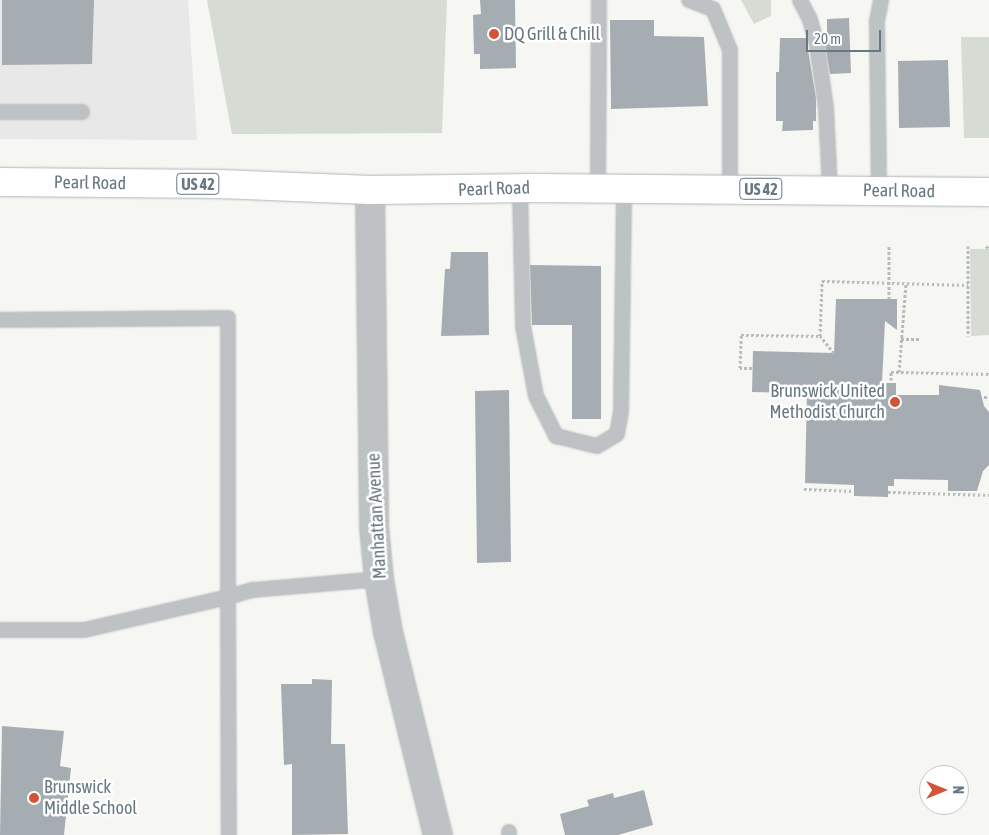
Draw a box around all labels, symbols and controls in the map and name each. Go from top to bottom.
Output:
scale bar [809,20,884,52]
place label: DQ Grill & Chill [504,23,600,45]
marker: DQ Grill & Chill [488,28,500,40]
text: 20 m [814,30,841,47]
road number: US 42 [176,170,220,198]
street label: Pearl Road [54,172,126,194]
road number: US 42 [738,175,784,202]
street label: Pearl Road [458,177,530,201]
street label: Pearl Road [863,180,935,202]
place label: Brunswick United Methodist Church [769,381,885,424]
marker: Brunswick United Methodist Church [889,396,901,408]
street label: Manhattan Avenue [363,453,391,579]
north arrow [919,765,969,815]
place label: Brunswick Middle School [44,777,137,820]
text: N [950,786,966,794]
marker: Brunswick Middle School [28,792,40,804]

